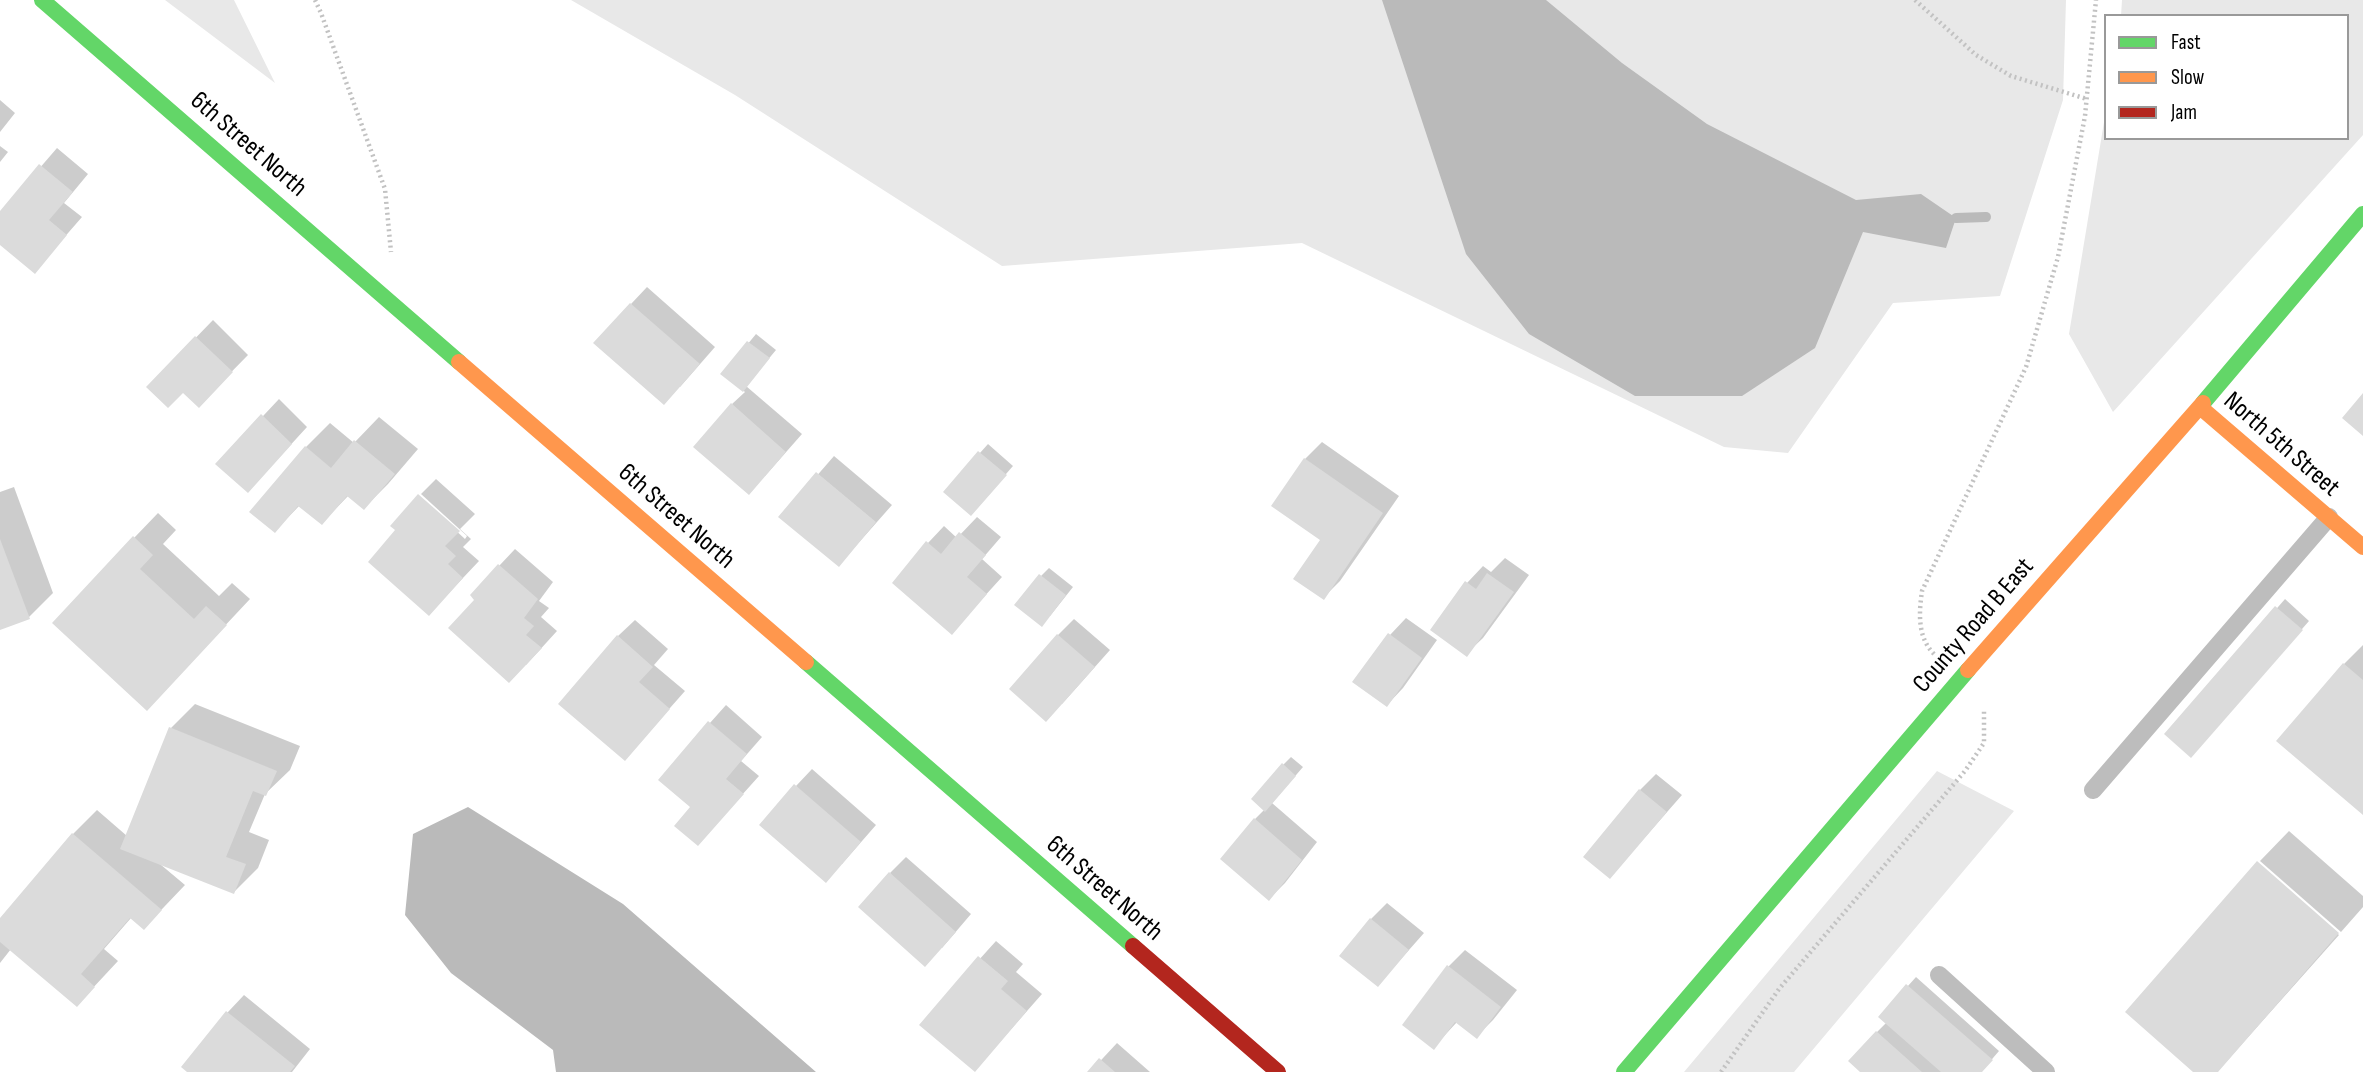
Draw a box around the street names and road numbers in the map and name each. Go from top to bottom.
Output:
street label: 6th Street North [183,86,313,204]
street label: North 5th Street [2217,386,2345,504]
street label: 6th Street North [611,458,741,576]
street label: County Road B East [1907,552,2041,700]
street label: 6th Street North [1039,830,1169,948]

